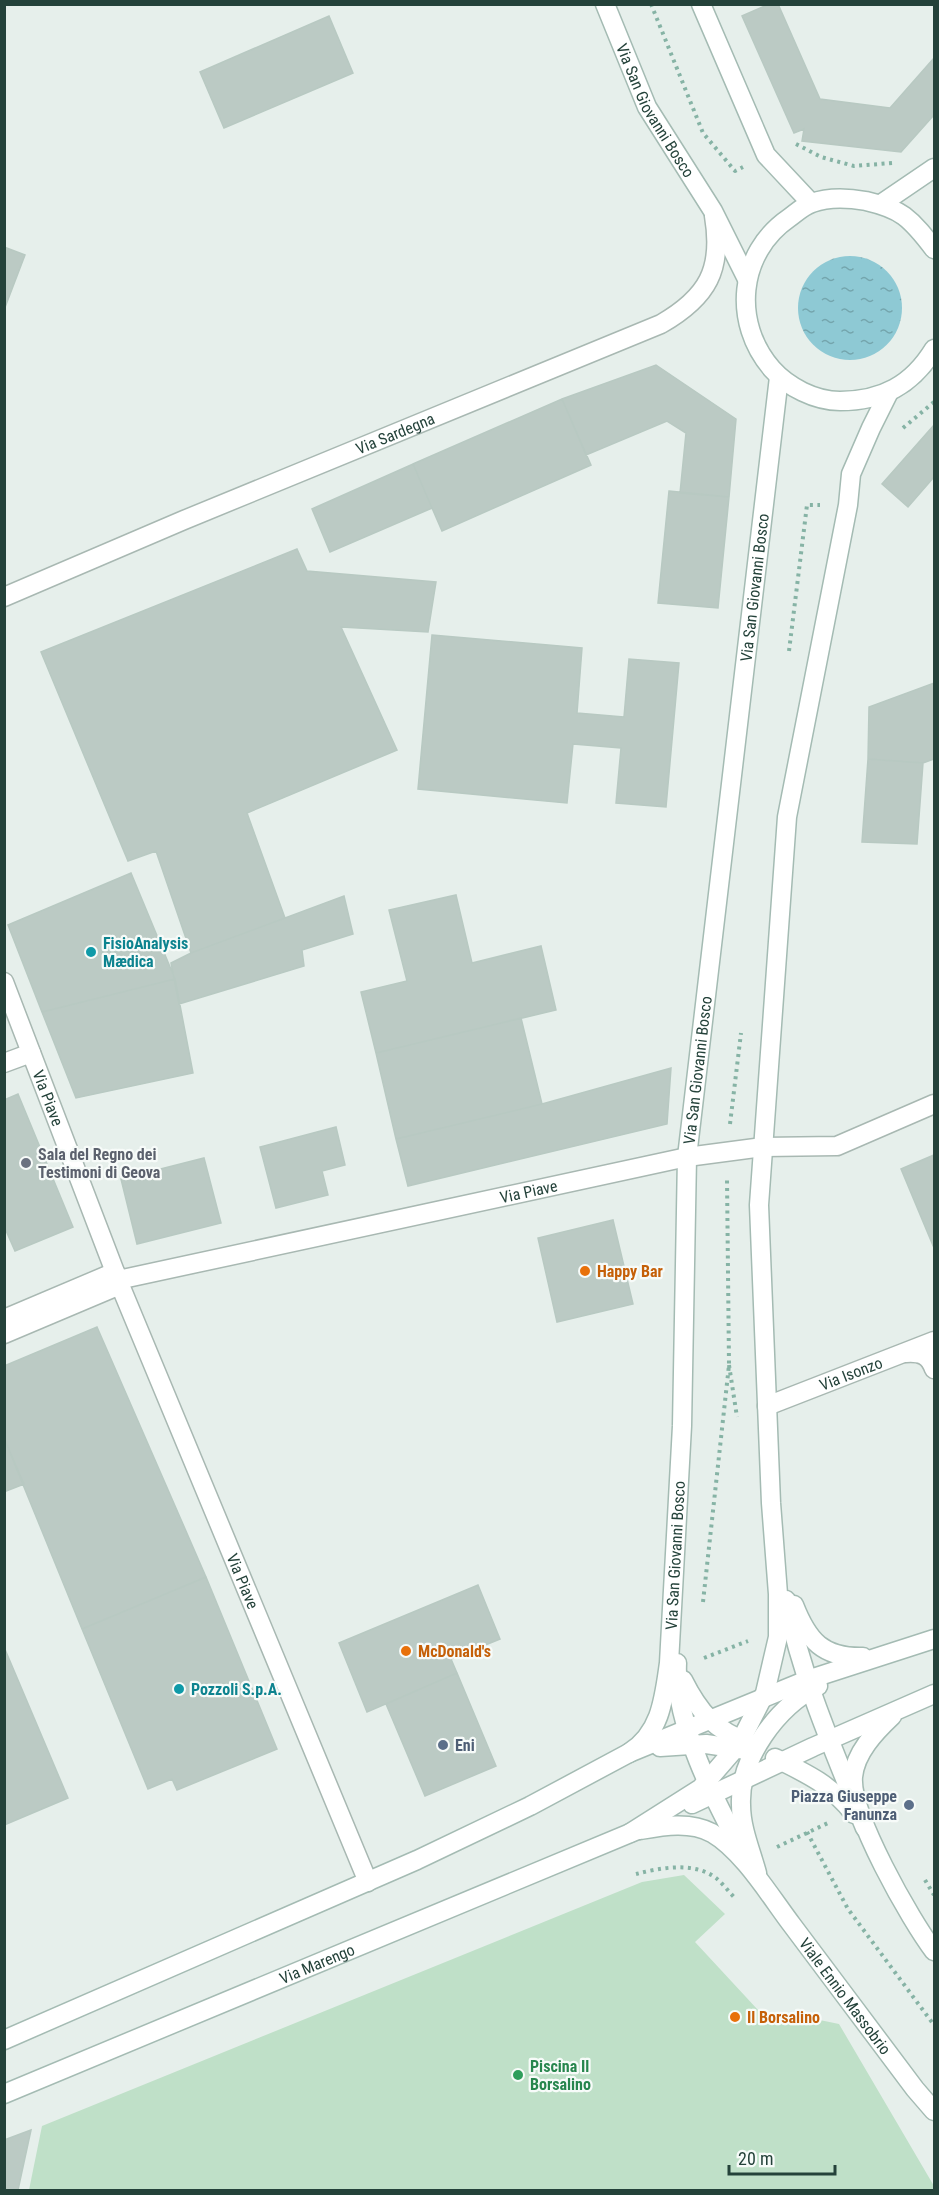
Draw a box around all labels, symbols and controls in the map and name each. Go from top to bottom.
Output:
street label: Via San Giovanni Bosco [613,41,699,181]
street label: Via Sardegna [353,409,437,458]
street label: Via San Giovanni Bosco [736,512,772,663]
place label: FisioAnalysis Mædica [103,934,188,971]
marker: FisioAnalysis Mædica [84,945,98,959]
street label: Via San Giovanni Bosco [679,995,715,1145]
street label: Via Piave [29,1067,68,1128]
place label: Sala del Regno dei Testimoni di Geova [38,1145,161,1182]
marker: Sala del Regno dei Testimoni di Geova [19,1156,33,1170]
street label: Via Piave [498,1176,559,1207]
place label: Happy Bar [597,1262,663,1281]
marker: Happy Bar [578,1264,592,1278]
street label: Via Isonzo [817,1353,885,1394]
street label: Via San Giovanni Bosco [661,1480,688,1630]
street label: Via Piave [223,1550,263,1612]
place label: McDonald's [418,1642,491,1661]
marker: McDonald's [399,1644,413,1658]
place label: Pozzoli S.p.A. [191,1680,282,1699]
marker: Pozzoli S.p.A. [172,1682,186,1696]
place label: Eni [455,1736,475,1755]
marker: Eni [436,1738,450,1752]
place label: Piazza Giuseppe Fanunza [791,1787,897,1824]
marker: Piazza Giuseppe Fanunza [902,1798,916,1812]
street label: Viale Ennio Massobrio [795,1934,895,2058]
street label: Via Marengo [277,1940,357,1988]
place label: Il Borsalino [747,2008,820,2027]
marker: Il Borsalino [728,2010,742,2024]
place label: Piscina Il Borsalino [530,2057,591,2094]
marker: Piscina Il Borsalino [511,2068,525,2082]
scale bar [729,2138,836,2176]
text: 20 m [738,2148,773,2169]

